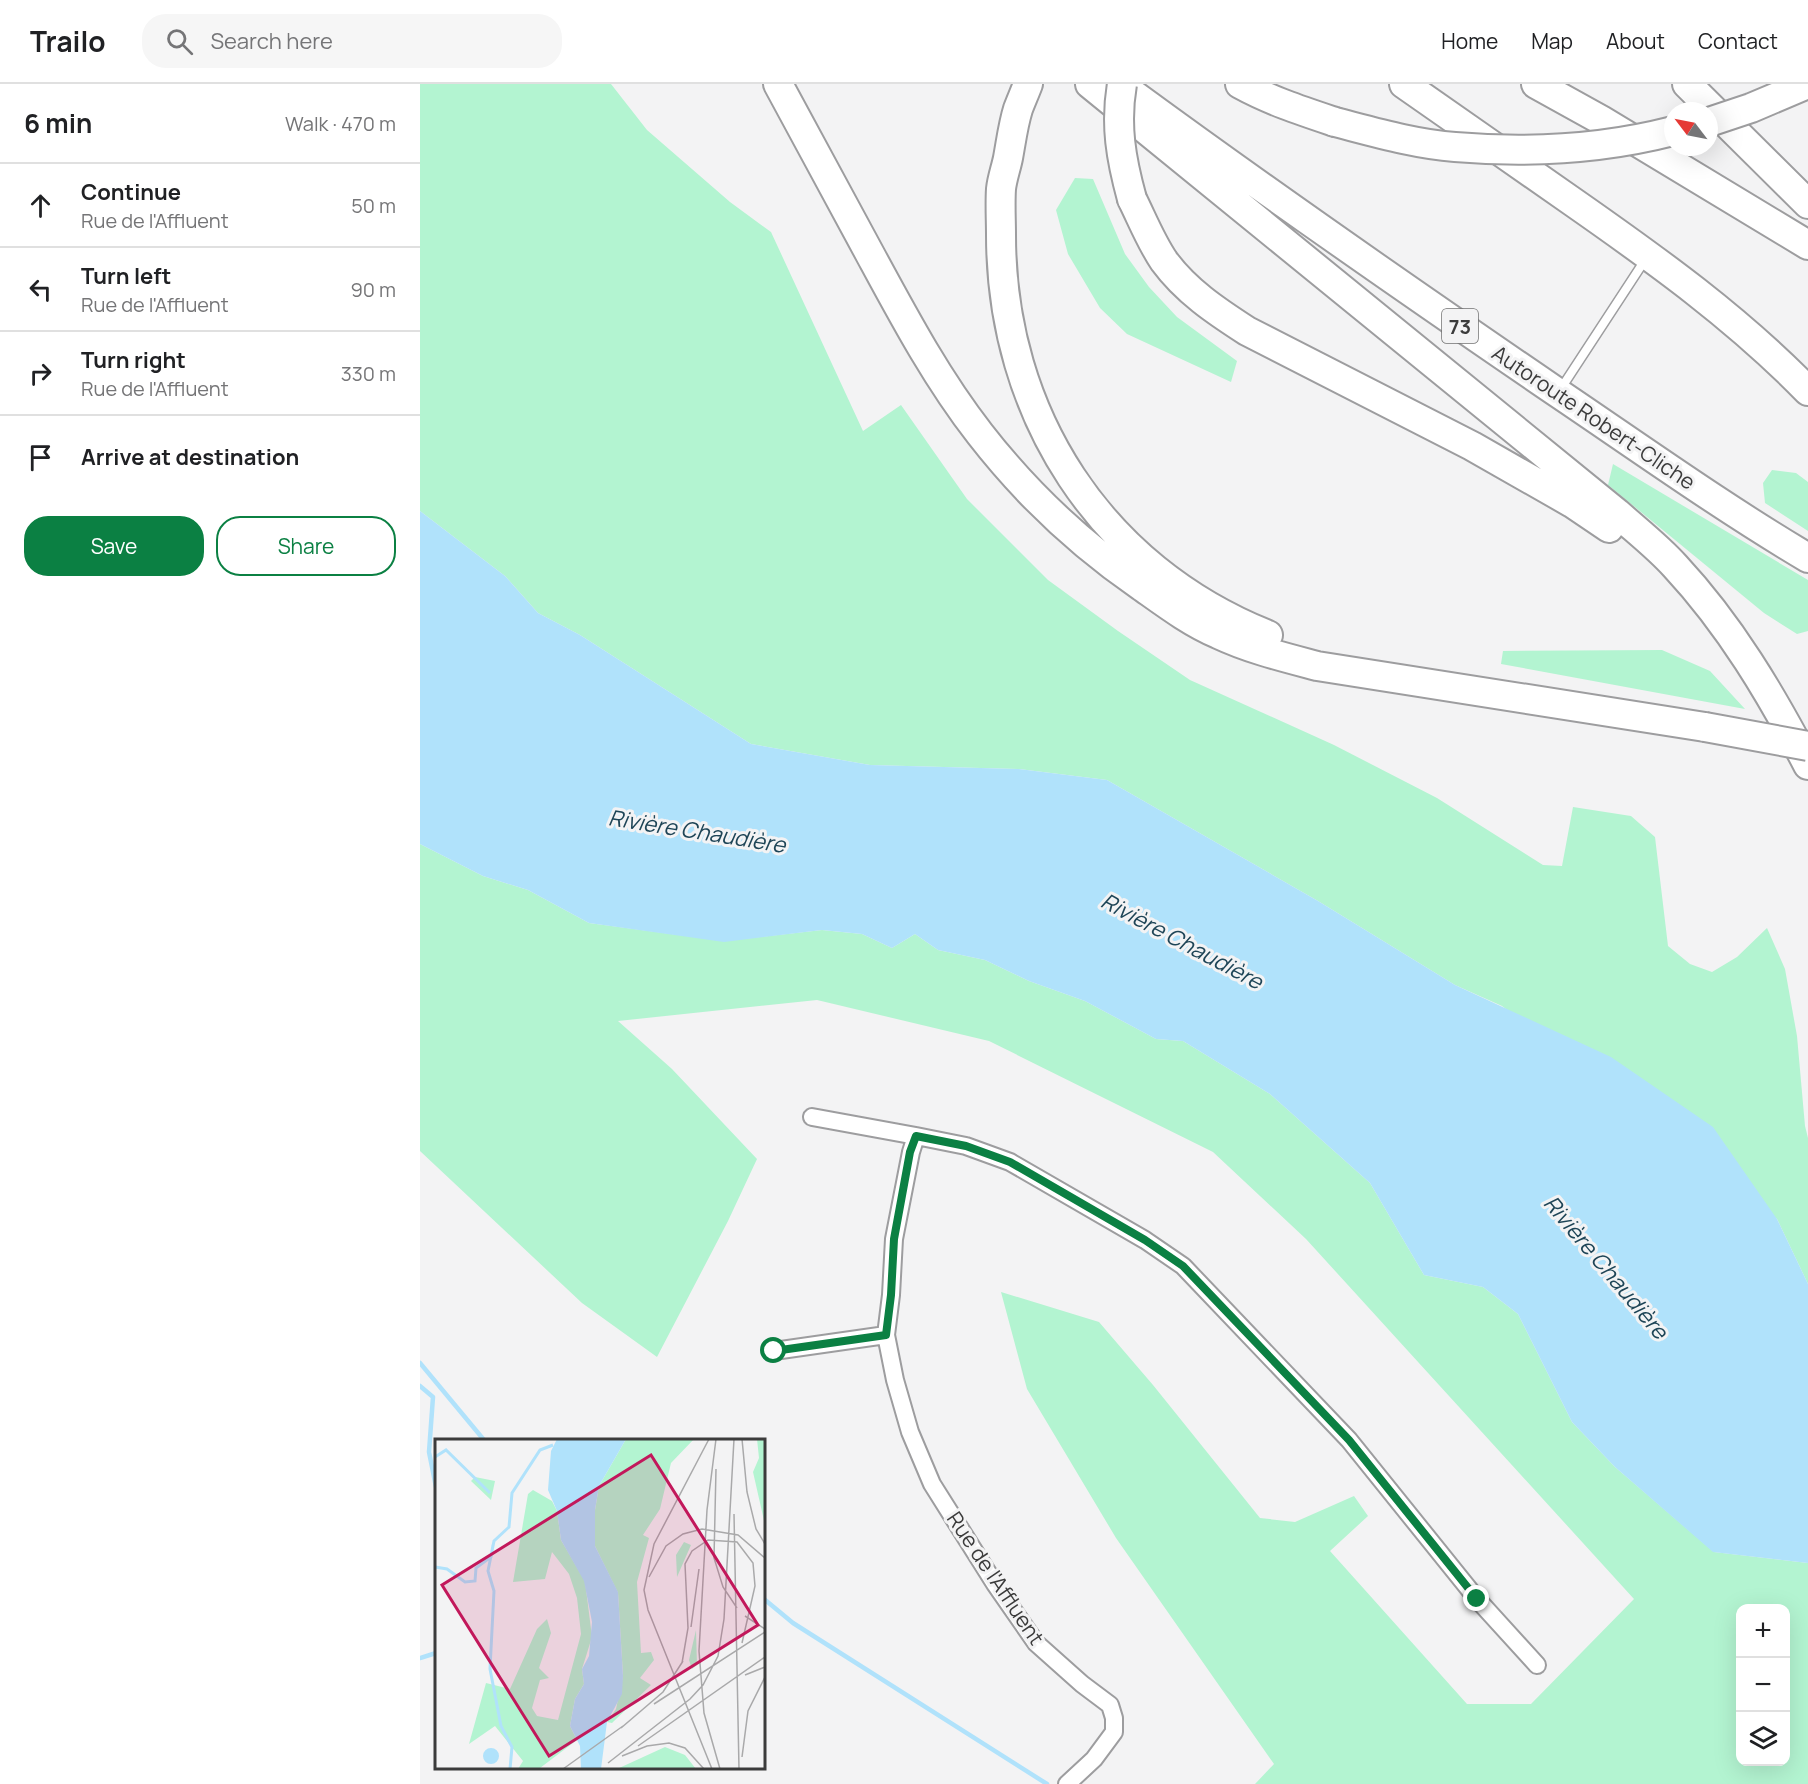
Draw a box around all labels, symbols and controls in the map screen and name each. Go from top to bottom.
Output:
search box [142,14,562,68]
text: Trailo [30,22,106,60]
icon: search [163,25,196,58]
text: Search here [211,26,333,56]
text: Home [1441,27,1498,55]
text: Map [1531,27,1573,55]
text: About [1606,27,1665,55]
text: Contact [1698,27,1778,55]
north arrow [1664,102,1718,156]
text: 6 min [24,105,92,141]
text: Walk · 470 m [285,110,396,137]
text: Continue [81,177,181,207]
icon: ahead [24,189,57,222]
text: 50 m [351,192,396,219]
text: Rue de l'Affluent [81,207,229,234]
text: Turn left [81,261,171,291]
icon: left [24,273,57,306]
text: 90 m [350,276,396,303]
text: Rue de l'Affluent [81,291,229,318]
road number: 73 [1442,309,1478,343]
street label: Autoroute Robert-Cliche [1487,338,1701,496]
text: Turn right [81,345,186,375]
icon: right [24,357,57,390]
text: 330 m [341,360,396,387]
text: Rue de l'Affluent [81,375,229,402]
icon: arrive [24,441,57,474]
text: Arrive at destination [81,442,299,472]
button: Save [24,516,204,576]
button: Share [216,516,396,576]
water label: Rivière Chaudière [606,802,789,860]
water label: Rivière Chaudière [1096,886,1269,997]
water label: Rivière Chaudière [1537,1189,1676,1346]
route start [760,1337,786,1363]
inset map [435,1439,765,1769]
street label: Rue de l'Affluent [941,1506,1051,1650]
route end [1463,1585,1489,1611]
map controls [1736,1604,1790,1766]
button: + [1736,1604,1790,1658]
button: − [1736,1658,1790,1712]
button: layers [1736,1712,1790,1766]

